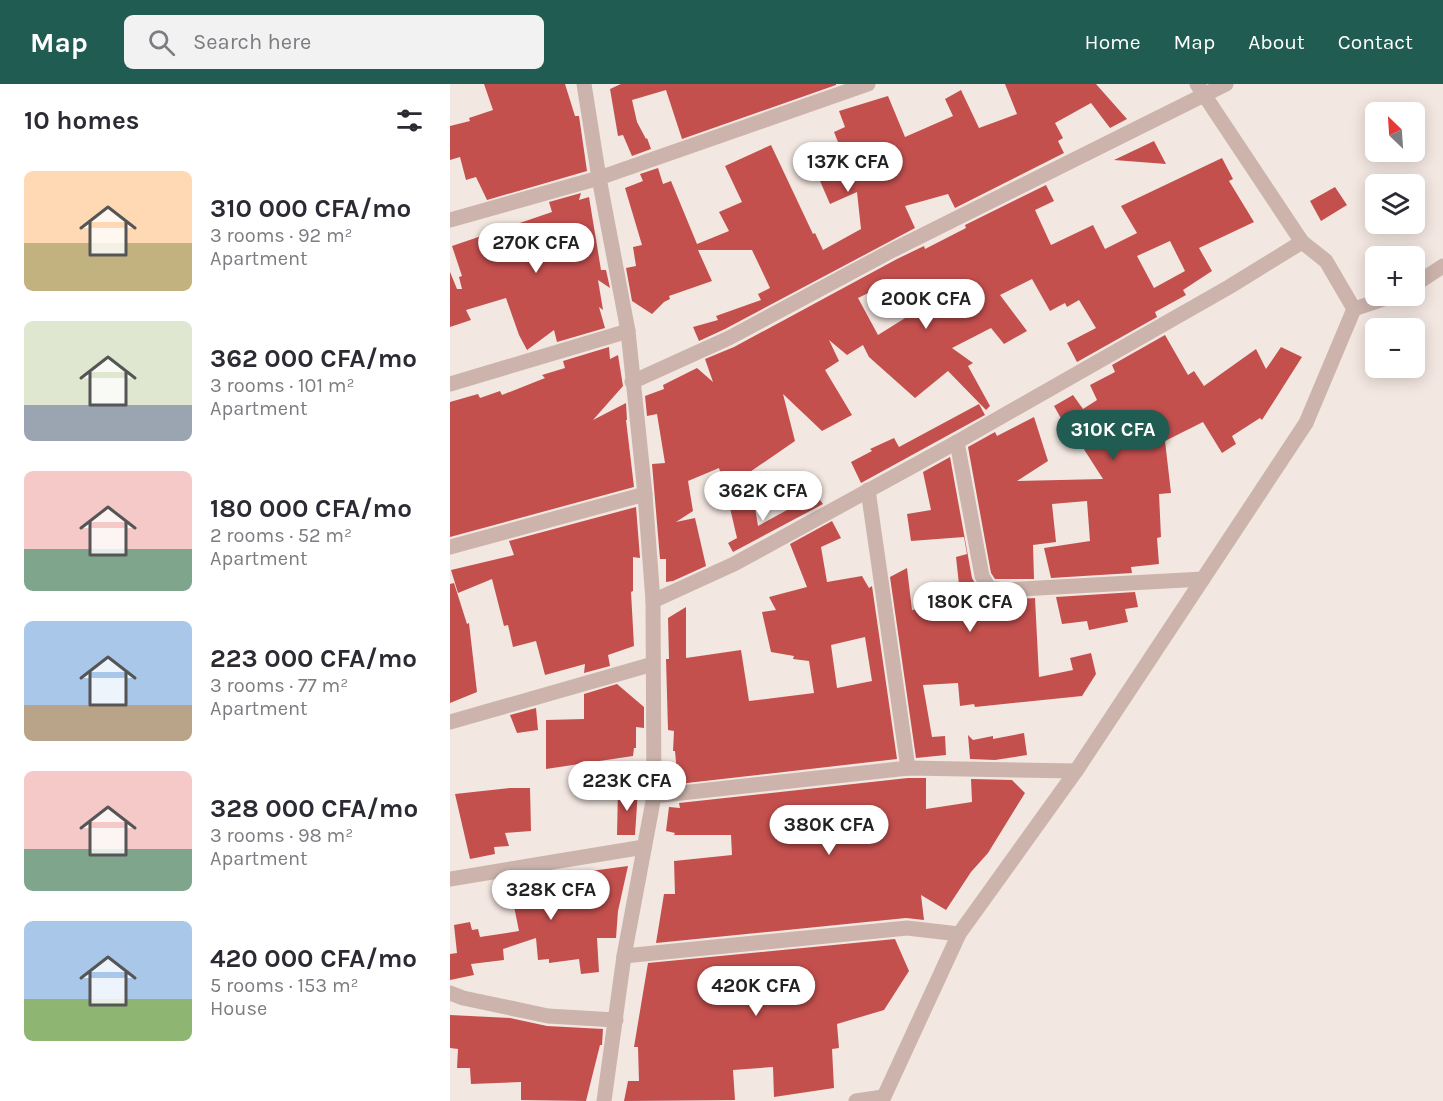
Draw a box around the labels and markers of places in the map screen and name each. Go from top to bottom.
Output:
pin: 137K CFA [786,142,910,193]
pin: 270K CFA [474,223,598,274]
pin: 200K CFA [864,279,988,330]
pin: 310K CFA [1051,410,1175,461]
pin: 362K CFA [701,471,825,522]
pin: 180K CFA [908,582,1032,633]
pin: 223K CFA [565,761,689,812]
pin: 380K CFA [767,805,891,856]
pin: 328K CFA [489,870,613,921]
pin: 420K CFA [694,966,818,1017]

